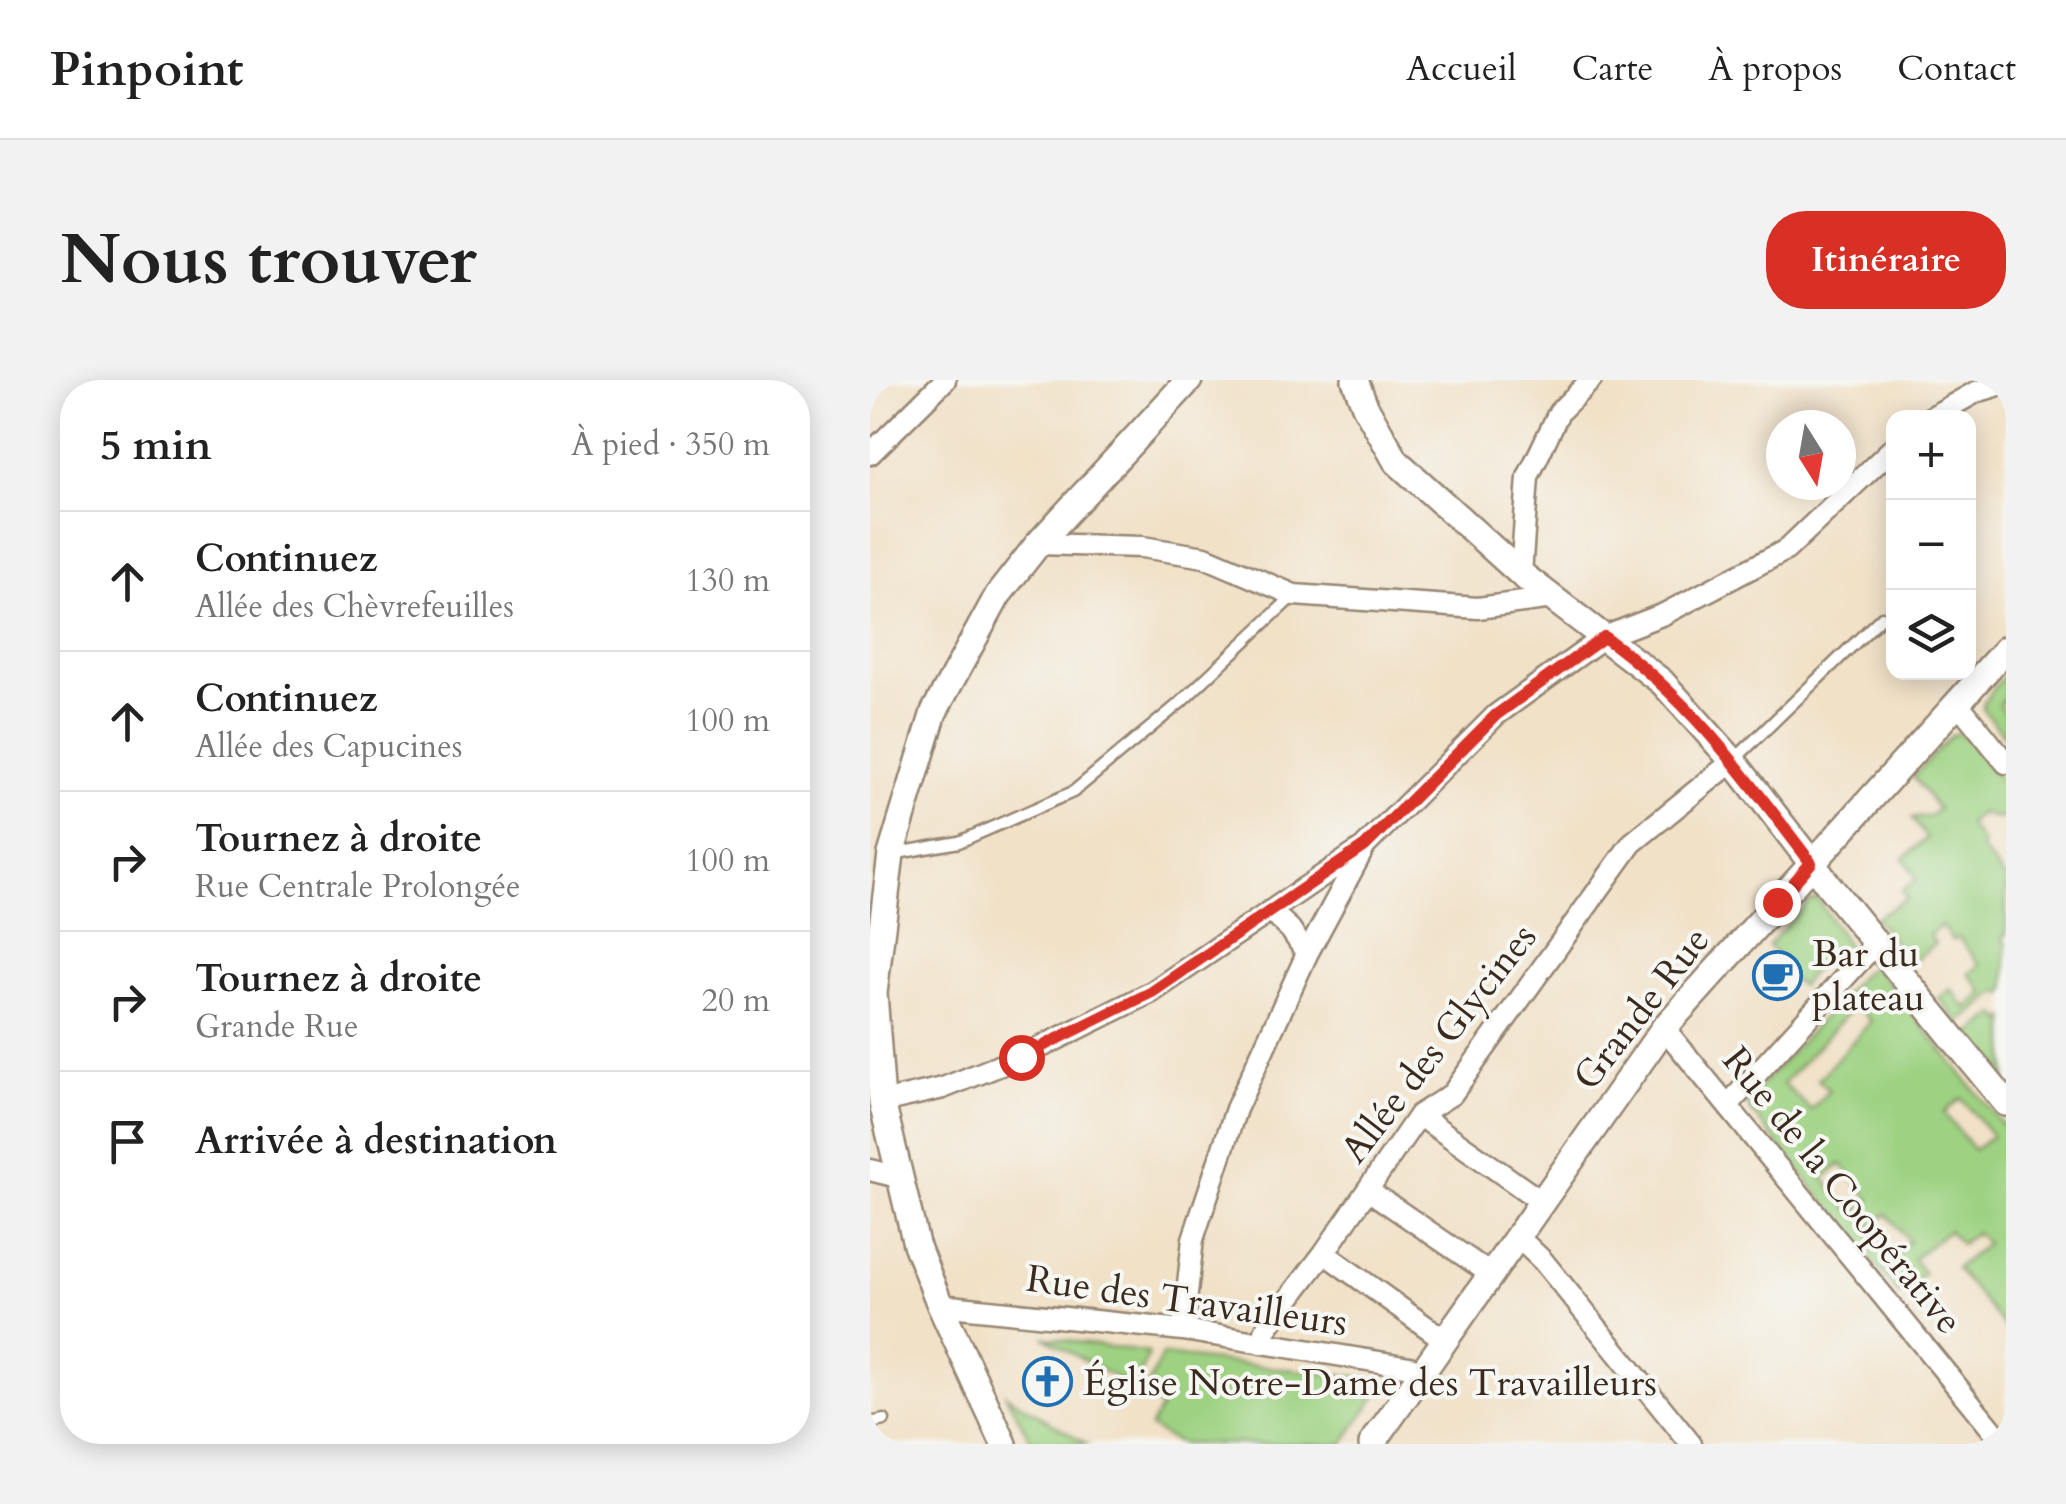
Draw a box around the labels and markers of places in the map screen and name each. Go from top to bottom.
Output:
place label: Bar du plateau [1812,928,1925,1024]
cafe icon: Bar du plateau [1751,949,1803,1001]
church icon: Église Notre-Dame des Travailleurs [1022,1356,1074,1408]
place label: Église Notre-Dame des Travailleurs [1083,1357,1657,1409]

